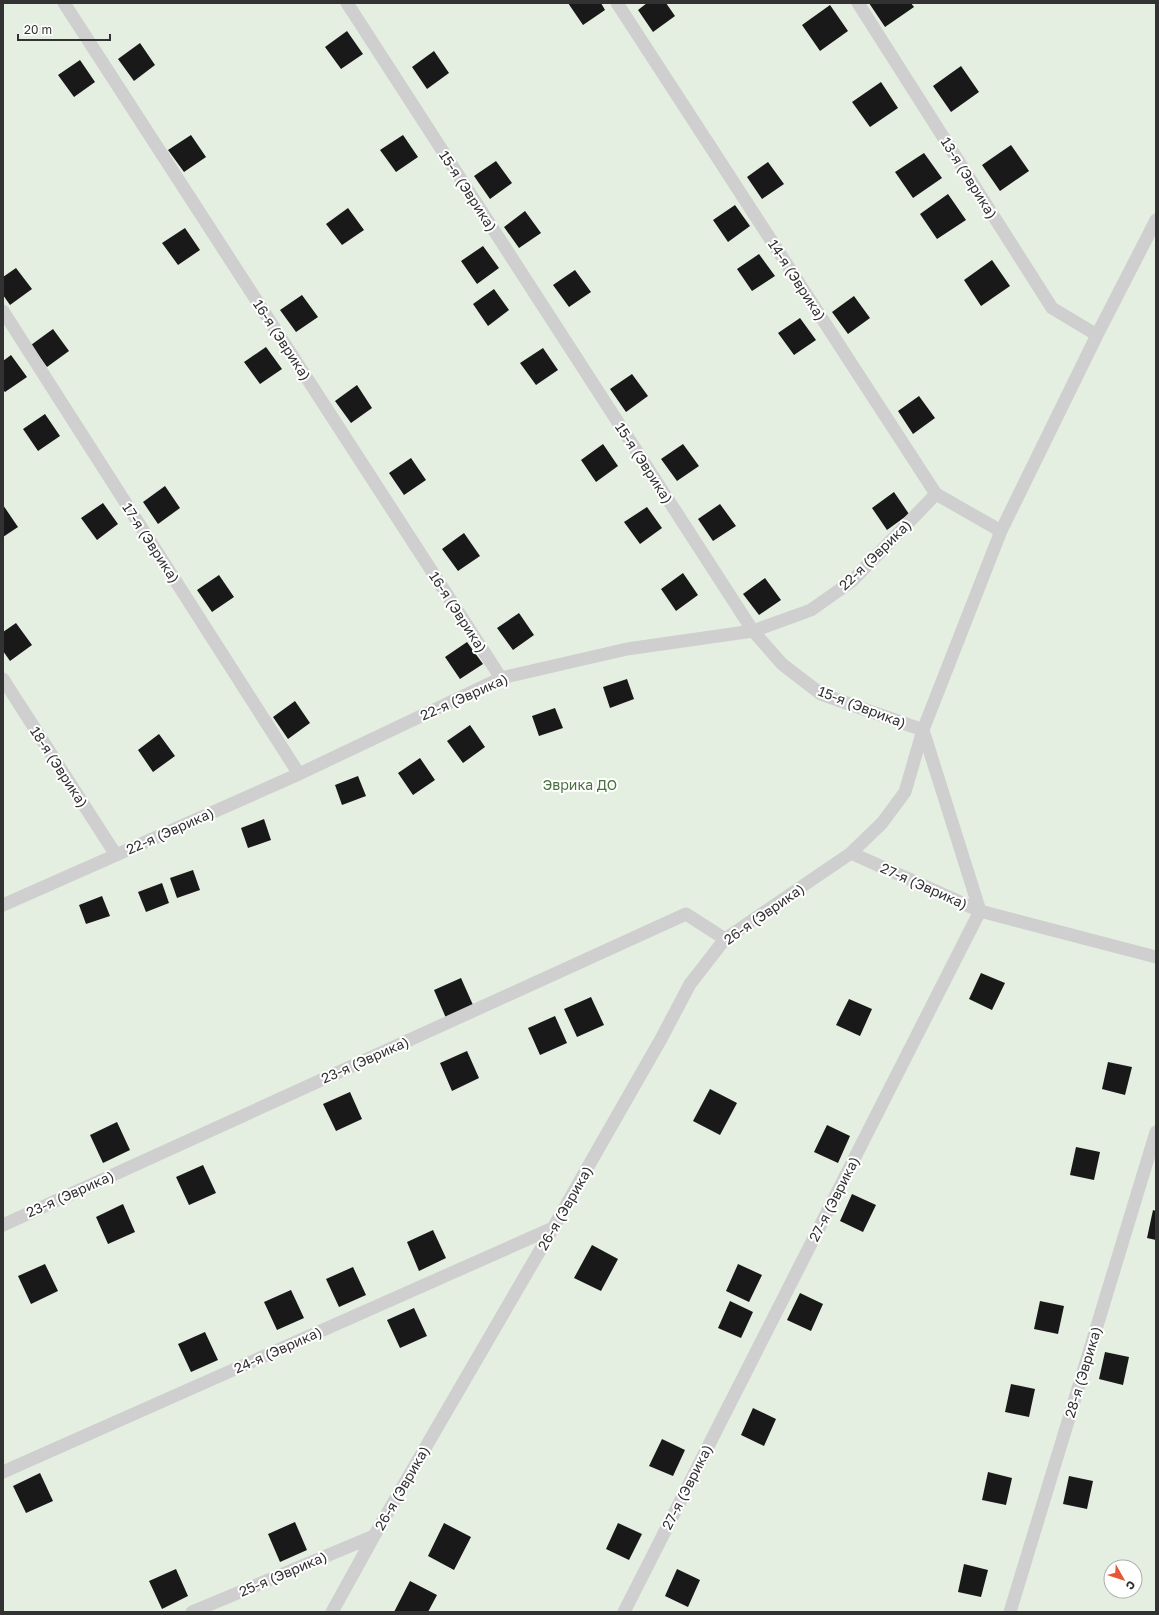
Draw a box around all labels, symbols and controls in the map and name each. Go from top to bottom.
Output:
scale bar [18,16,110,42]
text: 20 m [24,22,52,37]
street label: 13-я (Эврика) [938,134,1001,222]
street label: 15-я (Эврика) [436,147,501,234]
street label: 14-я (Эврика) [765,236,830,323]
street label: 16-я (Эврика) [250,296,315,383]
street label: 15-я (Эврика) [612,419,677,506]
street label: 17-я (Эврика) [119,499,184,586]
street label: 22-я (Эврика) [835,516,914,593]
street label: 16-я (Эврика) [426,568,491,655]
street label: 22-я (Эврика) [417,670,510,723]
street label: 15-я (Эврика) [816,682,909,731]
street label: 18-я (Эврика) [27,723,92,810]
park label: Эврика ДО [543,776,617,793]
street label: 22-я (Эврика) [123,804,216,857]
street label: 27-я (Эврика) [878,859,970,912]
street label: 26-я (Эврика) [720,880,807,948]
street label: 23-я (Эврика) [318,1033,411,1086]
street label: 27-я (Эврика) [805,1153,862,1244]
street label: 26-я (Эврика) [534,1163,596,1253]
street label: 23-я (Эврика) [23,1167,116,1220]
street label: 24-я (Эврика) [231,1323,324,1377]
street label: 28-я (Эврика) [1061,1324,1104,1420]
street label: 27-я (Эврика) [658,1441,715,1532]
street label: 26-я (Эврика) [371,1443,433,1533]
street label: 25-я (Эврика) [236,1547,329,1600]
north arrow [1103,1559,1143,1599]
text: С [1124,1578,1139,1593]

